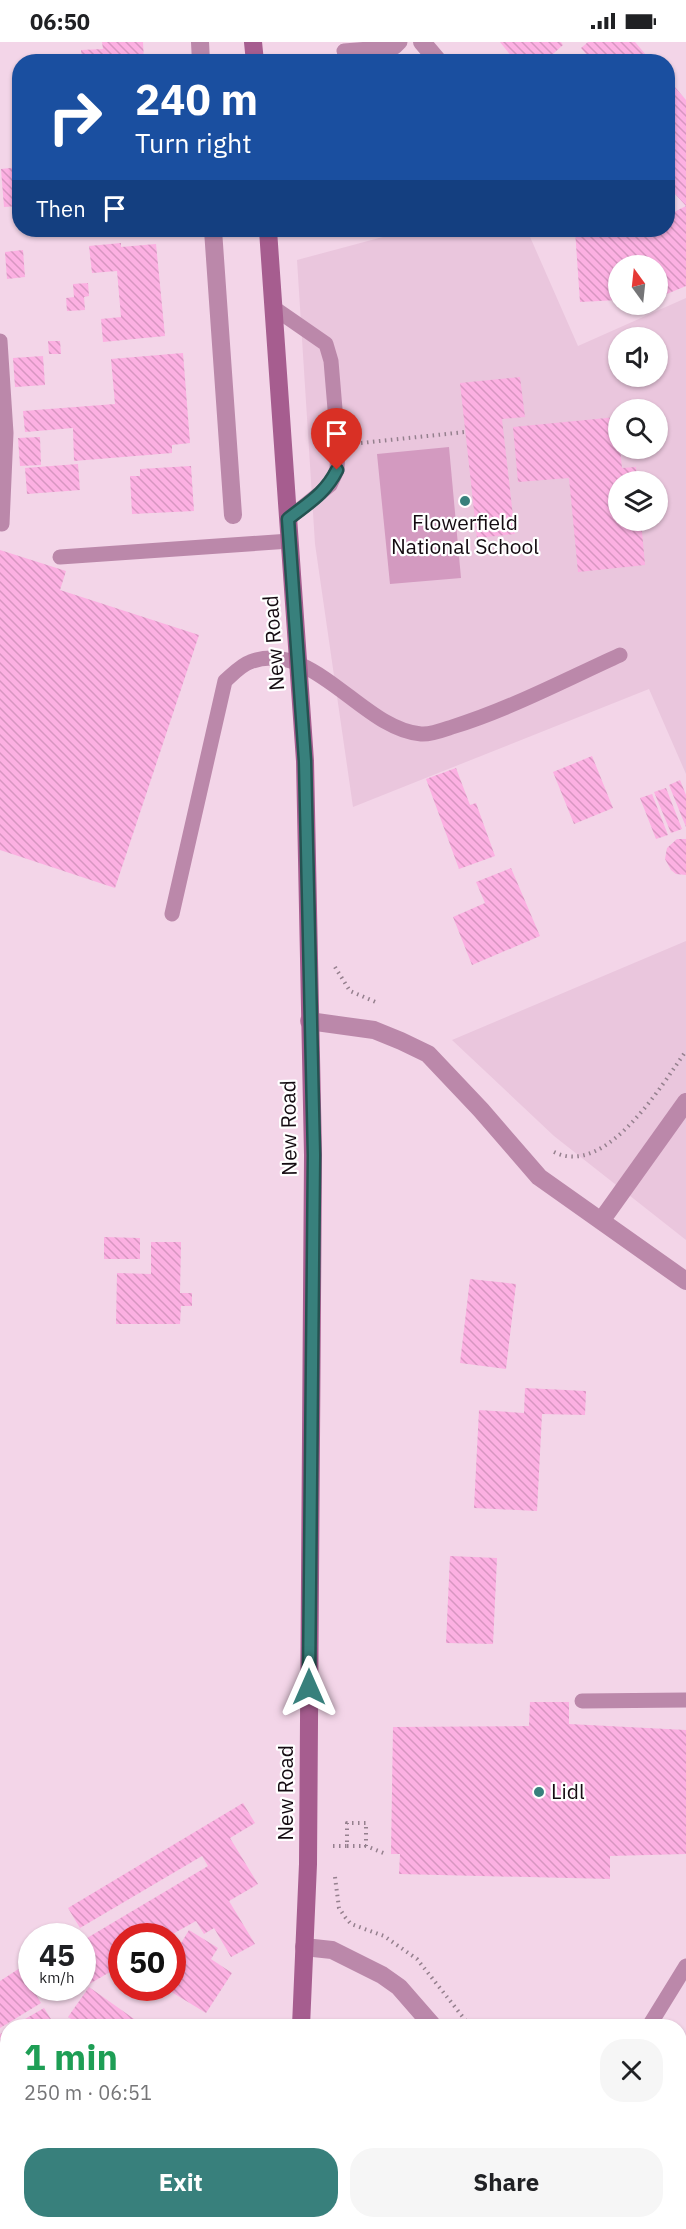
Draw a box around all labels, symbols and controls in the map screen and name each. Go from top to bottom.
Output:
text: 06:50 [30,7,90,36]
text: 240 m [135,72,258,127]
icon: right [36,78,114,156]
text: Turn right [135,125,252,160]
icon: arrive [98,192,131,225]
text: Then [36,194,86,223]
north arrow [608,255,668,315]
map controls [608,255,668,531]
button: sound [608,327,668,387]
button: search [608,399,668,459]
pin [311,408,362,470]
icon: arrive [320,417,353,450]
button: layers [608,471,668,531]
marker: Flowerfield National School [458,494,472,508]
place label: Flowerfield National School [391,508,539,560]
street label: New Road [256,594,290,692]
street label: New Road [273,1080,303,1176]
position arrow [277,1655,341,1719]
street label: New Road [271,1745,299,1841]
place label: Lidl [551,1777,585,1805]
marker: Lidl [532,1785,546,1799]
speed limit sign: 50 [108,1923,186,2001]
text: 45 [39,1935,75,1974]
text: km/h [39,1968,75,1987]
text: 1 min [24,2033,118,2080]
button: close [600,2039,663,2102]
text: 250 m · 06:51 [24,2079,152,2106]
button: Exit [24,2148,338,2217]
button: Share [350,2148,663,2217]

